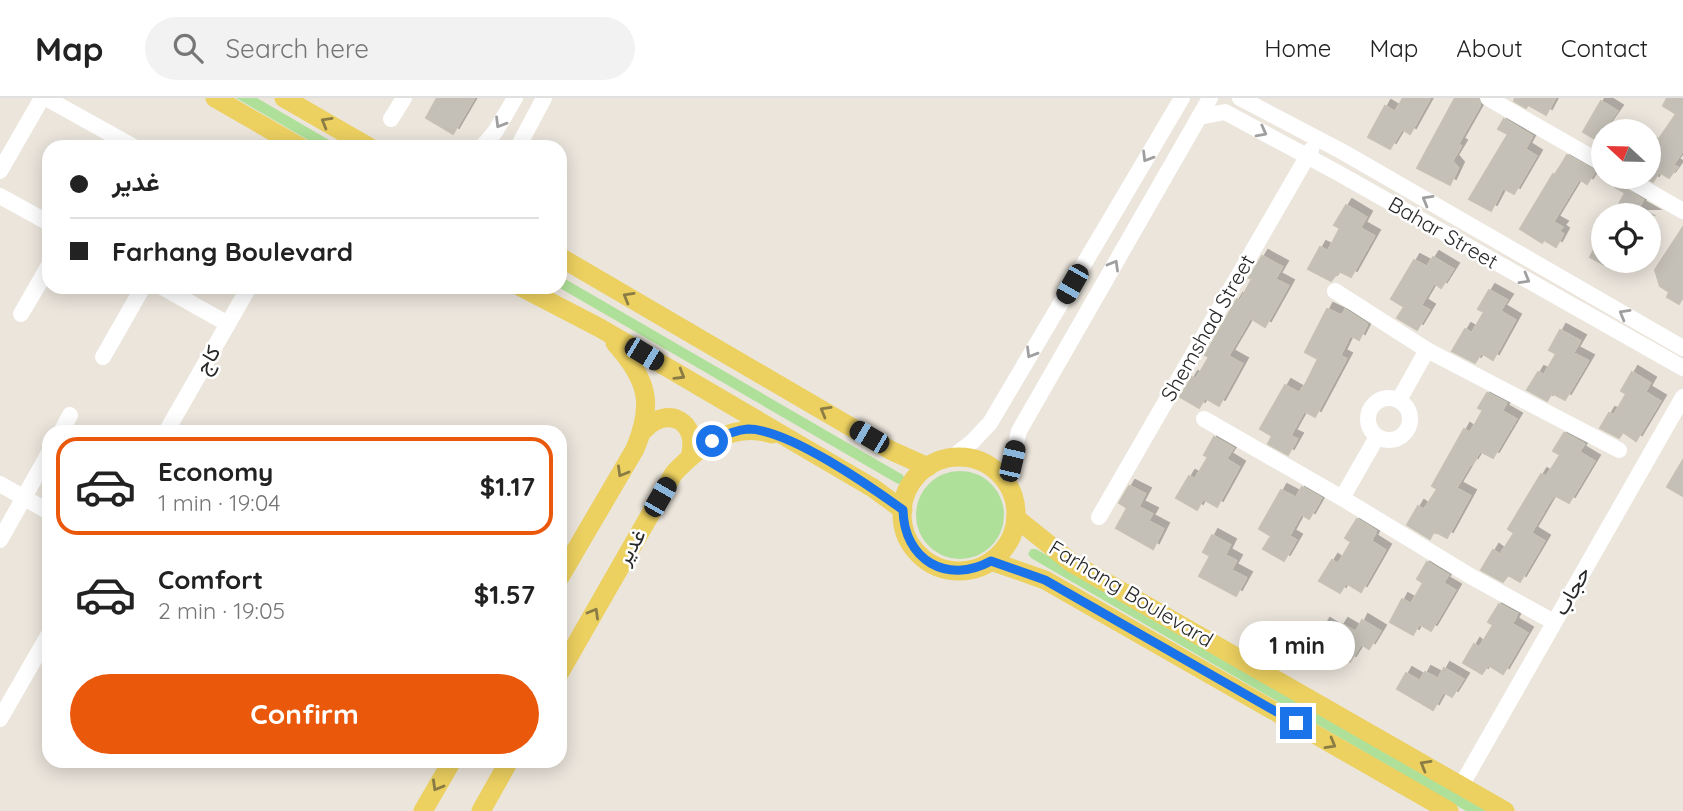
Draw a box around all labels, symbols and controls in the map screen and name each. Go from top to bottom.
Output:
search box [145,17,635,80]
text: Map [35,28,103,69]
icon: search [169,29,207,67]
text: Search here [225,32,369,65]
text: Home [1264,33,1331,63]
text: Map [1369,33,1418,63]
text: About [1456,33,1523,63]
text: Contact [1561,33,1648,63]
one-way arrow [495,116,508,129]
one-way arrow [321,118,334,131]
north arrow [1591,119,1661,189]
map controls [1591,119,1661,273]
one-way arrow [1255,124,1267,137]
one-way arrow [1142,149,1155,162]
text: غدیر [112,165,159,198]
street label: Bahar Street [1384,190,1503,274]
one-way arrow [1422,195,1434,208]
button: locate [1591,203,1661,273]
text: Farhang Boulevard [112,235,353,268]
street label: Shemshad Street [1155,250,1260,405]
one-way arrow [1106,260,1119,273]
car [1053,261,1092,307]
one-way arrow [1517,271,1530,284]
one-way arrow [622,292,635,305]
one-way arrow [1619,309,1631,322]
car [621,334,668,374]
street label: کاج [189,340,227,380]
one-way arrow [1027,345,1040,358]
one-way arrow [672,367,685,380]
one-way arrow [819,406,832,419]
car [846,417,893,457]
route start [696,425,728,457]
car [998,438,1027,484]
icon: car [74,455,137,518]
text: Economy [158,455,273,488]
one-way arrow [617,465,630,478]
text: $1.17 [480,470,535,503]
car [641,474,680,520]
text: 1 min · 19:04 [158,488,280,517]
street label: غدیر [609,524,652,571]
street label: Farhang Boulevard [1045,534,1218,652]
street label: حجاب [1547,561,1595,620]
icon: car [74,563,137,626]
text: Comfort [158,563,263,596]
text: $1.57 [474,578,535,611]
text: 2 min · 19:05 [158,596,285,625]
one-way arrow [586,608,599,620]
callout: 1 min [1238,622,1354,670]
text: 1 min [1269,631,1325,660]
button: Confirm [70,674,539,754]
route end [1280,707,1312,739]
one-way arrow [1324,736,1337,749]
one-way arrow [1419,760,1432,773]
one-way arrow [432,779,445,792]

